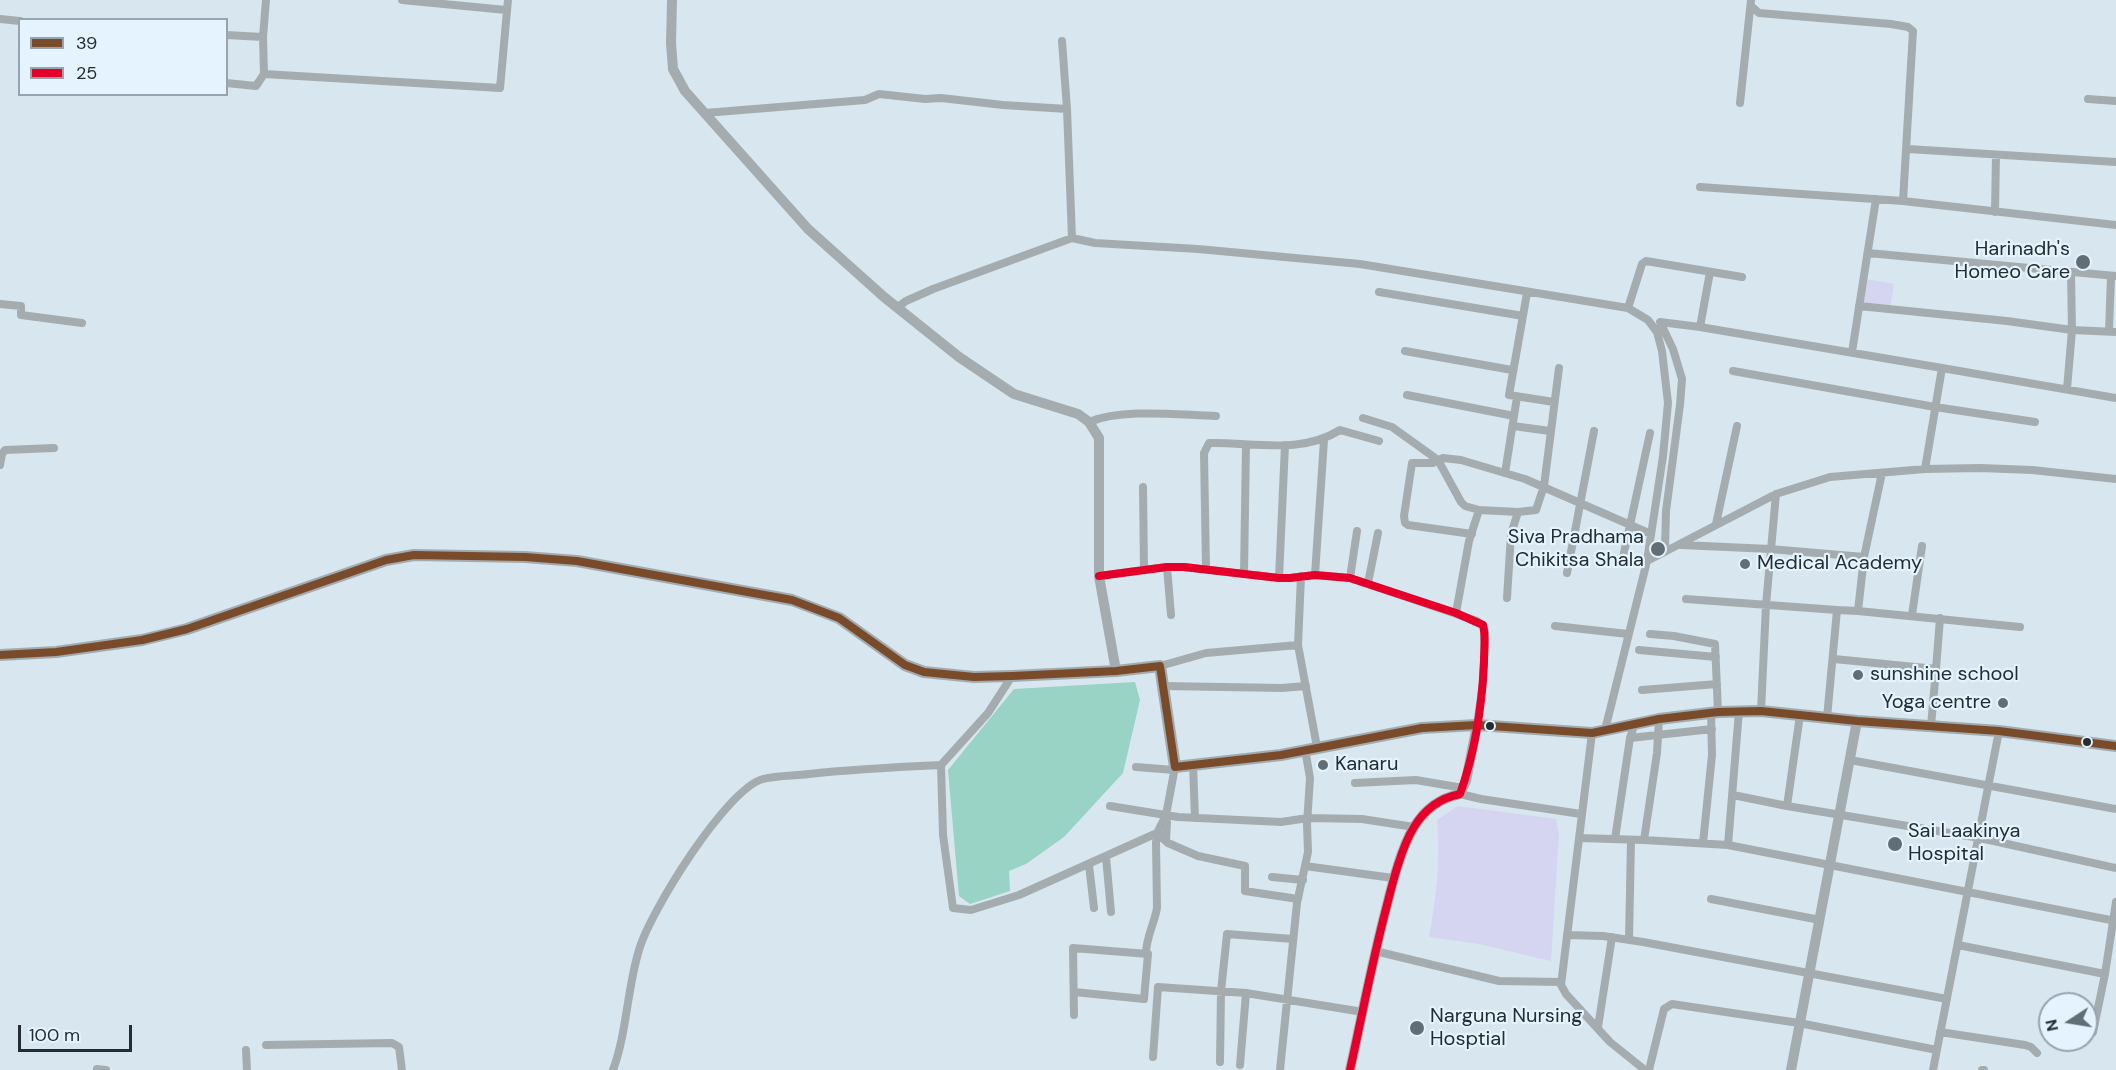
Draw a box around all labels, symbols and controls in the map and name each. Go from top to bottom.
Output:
legend [18,18,228,96]
text: 39 [76,31,97,55]
text: 25 [76,61,97,85]
place label: Harinadh's Homeo Care [1955,238,2070,285]
marker: Harinadh's Homeo Care [2074,253,2092,271]
place label: Siva Pradhama Chikitsa Shala [1508,526,1644,573]
marker: Siva Pradhama Chikitsa Shala [1649,540,1667,558]
place label: Medical Academy [1757,552,1922,576]
marker: Medical Academy [1738,557,1752,571]
place label: sunshine school [1870,663,2019,687]
marker: sunshine school [1851,668,1865,682]
place label: Yoga centre [1882,691,1991,715]
marker: Yoga centre [1996,696,2010,710]
unlabelled marker [1484,720,1496,732]
unlabelled marker [2081,736,2093,748]
place label: Kanaru [1335,753,1398,777]
marker: Kanaru [1316,758,1330,772]
place label: Sai Laakinya Hospital [1908,820,2020,867]
marker: Sai Laakinya Hospital [1886,835,1904,853]
north arrow [2038,992,2098,1052]
place label: Narguna Nursing Hosptial [1430,1005,1582,1052]
scale bar [21,1013,135,1051]
text: N [2040,1018,2063,1033]
marker: Narguna Nursing Hosptial [1408,1019,1426,1037]
text: 100 m [29,1023,80,1047]

